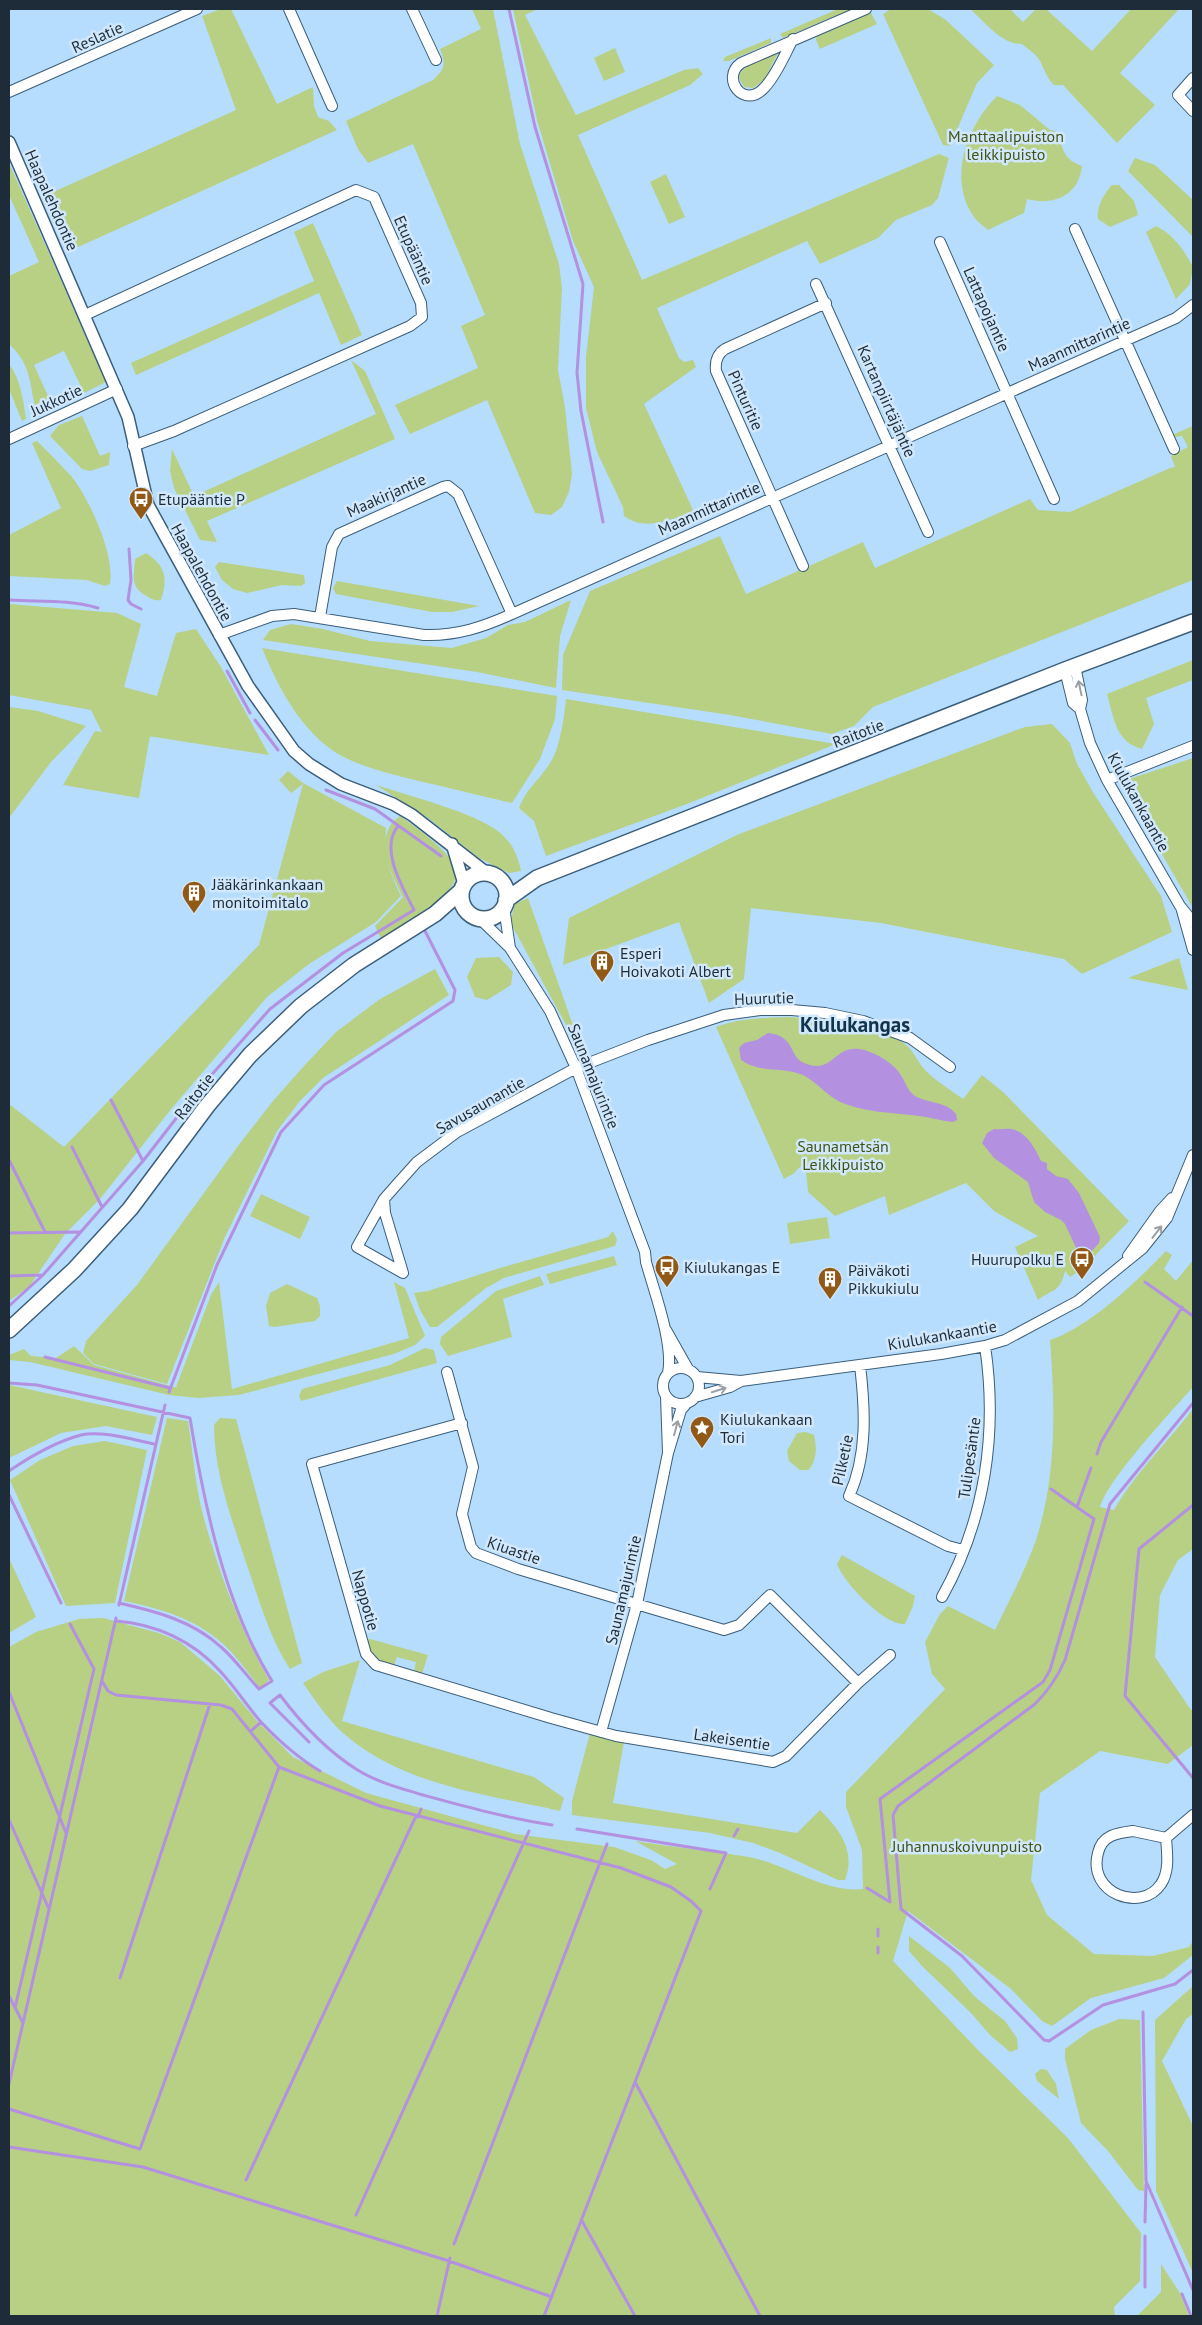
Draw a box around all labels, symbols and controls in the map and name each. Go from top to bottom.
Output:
street label: Reslatie [68,17,126,57]
park label: Manttaalipuiston leikkipuisto [948,126,1064,164]
street label: Haapalehdontie [21,146,83,254]
street label: Etupääntie [390,212,438,288]
street label: Lattapojantie [959,263,1015,355]
street label: Maanmittarintie [1025,313,1133,375]
street label: Kartanpiirtäjäntie [853,342,921,460]
street label: Pinturitie [724,367,768,433]
street label: Jukkotie [26,379,85,421]
street label: Maakirjantie [343,469,429,521]
street label: Maanmittarintie [655,477,763,539]
bus stop icon: Etupääntie P [128,486,154,520]
place label: Etupääntie P [158,489,245,509]
street label: Haapalehdontie [167,520,237,624]
one-way arrow [1074,680,1084,696]
street label: Raitotie [830,714,886,752]
street label: Kiulukankaantie [1103,749,1175,855]
place label: Jääkärinkankaan monitoimitalo [211,874,323,912]
building icon: Jääkärinkankaan monitoimitalo [181,880,207,914]
place label: Esperi Hoivakoti Albert [620,943,732,981]
building icon: Esperi Hoivakoti Albert [589,949,615,983]
street label: Huurutie [734,987,794,1009]
district label: Kiulukangas [800,1011,910,1038]
street label: Saunamajurintie [564,1020,624,1132]
street label: Raitotie [170,1069,218,1123]
street label: Savusaunantie [432,1071,528,1139]
park label: Saunametsän Leikkipuisto [797,1136,889,1174]
one-way arrow [1151,1226,1162,1239]
bus stop icon: Huurupolku E [1069,1246,1095,1280]
place label: Huurupolku E [971,1249,1064,1269]
bus stop icon: Kiulukangas E [654,1254,680,1288]
place label: Kiulukangas E [684,1257,780,1277]
place label: Päiväkoti Pikkukiulu [848,1260,919,1298]
building icon: Päiväkoti Pikkukiulu [817,1266,843,1300]
street label: Kiulukankaantie [886,1316,998,1354]
one-way arrow [710,1385,726,1395]
place label: Kiulukankaan Tori [720,1409,813,1447]
place icon: Kiulukankaan Tori [689,1415,715,1449]
street label: Tulipesäntie [953,1416,985,1500]
one-way arrow [672,1421,681,1437]
street label: Pilketie [827,1433,857,1487]
street label: Kiuastie [485,1532,543,1568]
street label: Saunamajurintie [601,1533,645,1647]
street label: Nappotie [348,1567,384,1633]
street label: Lakeisentie [692,1724,772,1754]
park label: Juhannuskoivunpuisto [891,1836,1042,1856]

